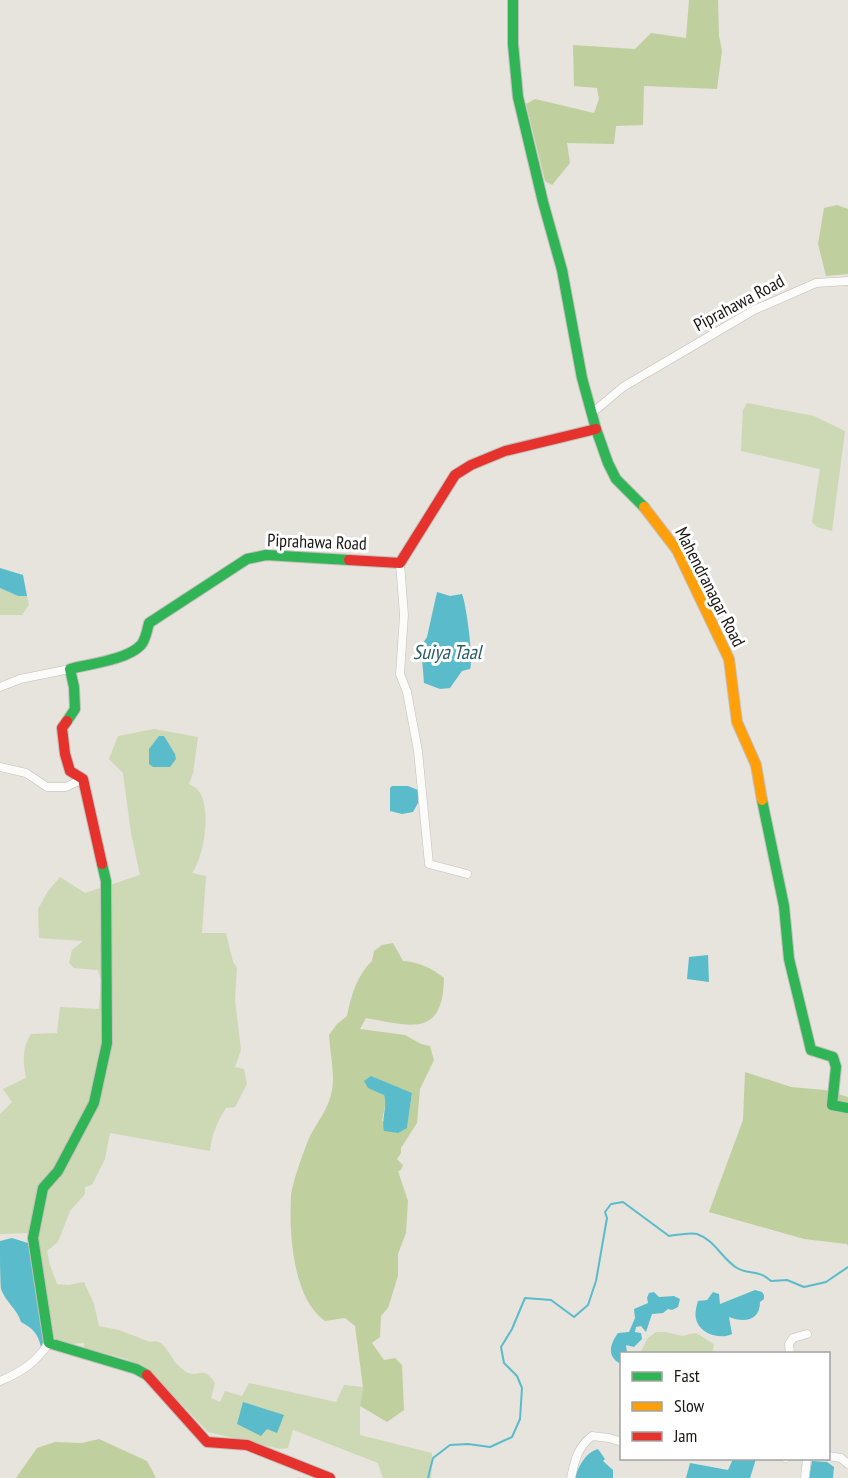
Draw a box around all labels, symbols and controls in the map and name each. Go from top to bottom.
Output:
street label: Piprahawa Road [689,269,788,336]
street label: Mahendranagar Road [670,523,751,651]
street label: Piprahawa Road [267,528,367,555]
water label: Suiya Taal [413,639,484,665]
legend [620,1352,830,1460]
text: Fast [674,1364,700,1387]
text: Slow [674,1394,705,1417]
text: Jam [673,1424,697,1447]

